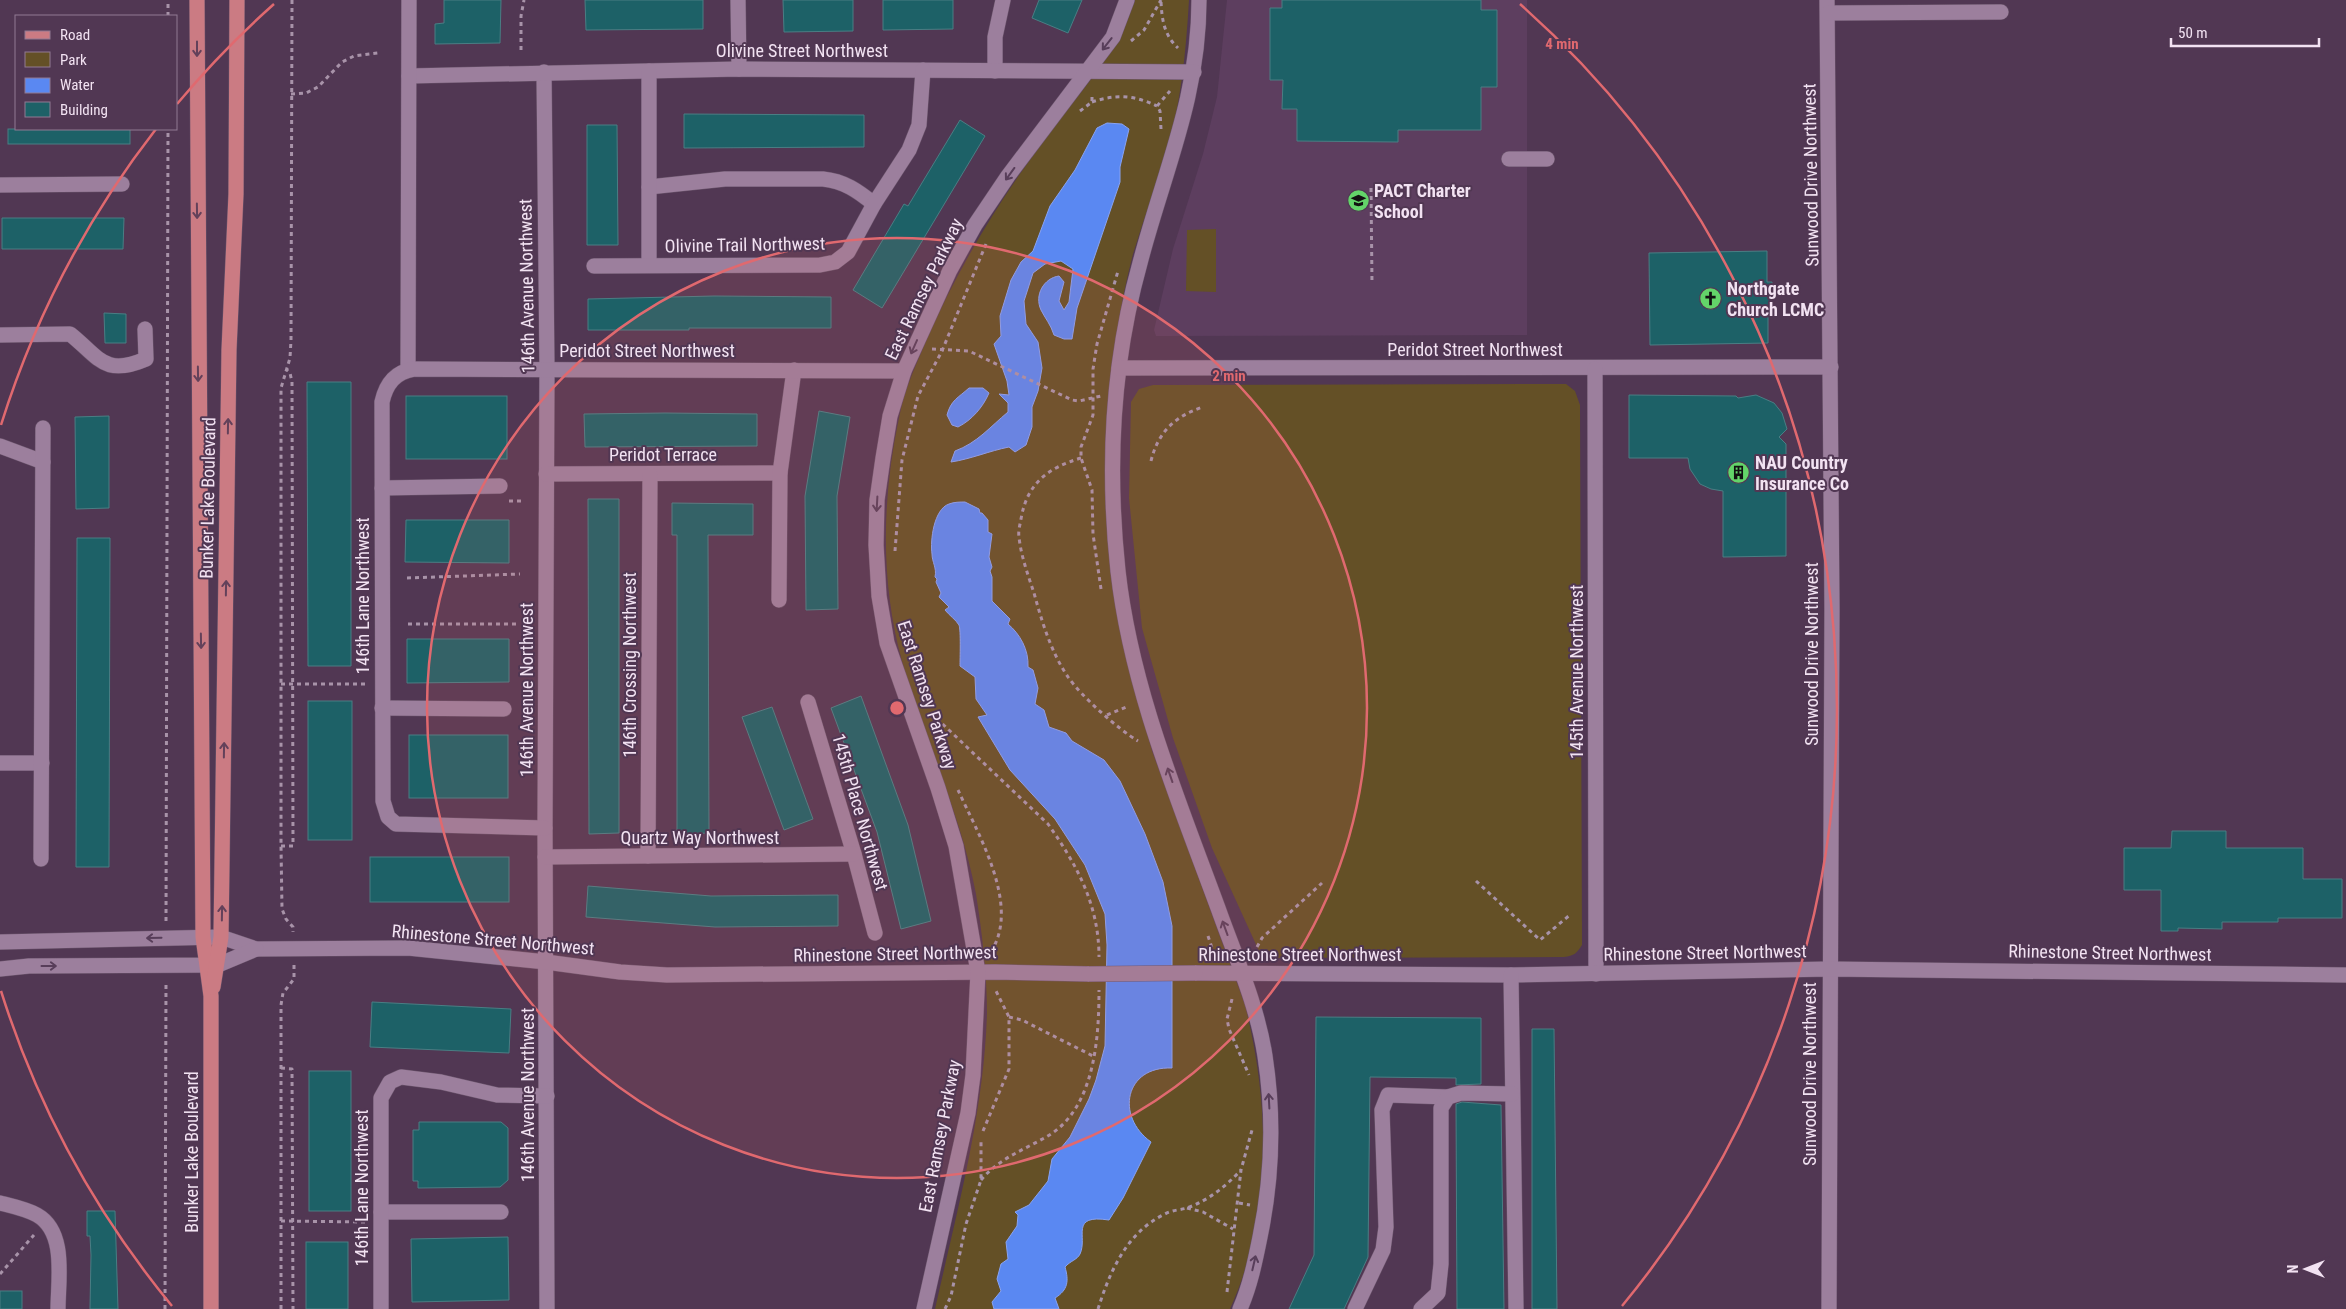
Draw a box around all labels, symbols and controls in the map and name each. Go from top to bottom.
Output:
legend [15,15,178,130]
scale bar [2171,15,2318,47]
text: 50 m [2178,24,2208,42]
text: Road [60,26,90,44]
text: 4 min [1545,35,1579,53]
one-way arrow [1102,37,1113,50]
one-way arrow [192,40,202,56]
street label: Olivine Street Northwest [716,40,888,61]
text: Park [60,51,87,69]
text: Water [60,76,95,94]
street label: Sunwood Drive Northwest [1798,83,1823,267]
text: Building [60,101,108,119]
one-way arrow [1005,167,1015,181]
place label: PACT Charter School [1374,180,1471,222]
school or university icon: PACT Charter School [1346,189,1370,213]
street label: 146th Avenue Northwest [514,199,539,373]
one-way arrow [192,202,202,219]
street label: East Ramsey Parkway [880,214,967,363]
street label: Olivine Trail Northwest [665,233,825,256]
place label: Northgate Church LCMC [1727,278,1824,320]
church icon: Northgate Church LCMC [1699,287,1723,311]
one-way arrow [909,339,919,354]
street label: Peridot Street Northwest [1387,339,1563,360]
street label: Peridot Street Northwest [559,340,735,361]
one-way arrow [193,365,203,381]
text: 2 min [1212,367,1246,385]
street label: Bunker Lake Boulevard [196,417,219,579]
one-way arrow [223,418,233,434]
street label: Peridot Terrace [609,444,717,465]
place label: NAU Country Insurance Co [1755,452,1849,494]
building icon: NAU Country Insurance Co [1727,461,1751,485]
one-way arrow [873,496,882,512]
street label: 146th Lane Northwest [352,517,373,675]
street label: Sunwood Drive Northwest [1801,562,1822,746]
street label: 146th Crossing Northwest [619,572,640,758]
one-way arrow [221,580,231,596]
street label: 145th Avenue Northwest [1566,585,1587,759]
street label: 146th Avenue Northwest [516,603,537,777]
street label: East Ramsey Parkway [894,618,962,772]
one-way arrow [196,632,206,649]
centre of rings [888,699,906,717]
street label: 145th Place Northwest [828,731,893,893]
one-way arrow [219,743,229,759]
one-way arrow [1165,768,1174,783]
street label: Quartz Way Northwest [621,827,779,848]
one-way arrow [217,905,227,922]
street label: Rhinestone Street Northwest [391,920,595,959]
one-way arrow [1220,921,1229,936]
one-way arrow [147,933,163,943]
street label: Rhinestone Street Northwest [1603,940,1807,965]
street label: Rhinestone Street Northwest [2008,940,2212,965]
street label: Rhinestone Street Northwest [793,941,997,966]
street label: Rhinestone Street Northwest [1198,944,1402,965]
one-way arrow [40,961,56,971]
street label: Sunwood Drive Northwest [1799,982,1820,1166]
street label: 146th Avenue Northwest [517,1008,538,1182]
street label: East Ramsey Parkway [914,1057,965,1214]
street label: Bunker Lake Boulevard [181,1071,202,1233]
one-way arrow [1264,1094,1273,1110]
street label: 146th Lane Northwest [351,1109,372,1267]
north arrow [2281,1244,2331,1294]
one-way arrow [1250,1255,1259,1271]
text: N [2285,1265,2301,1273]

